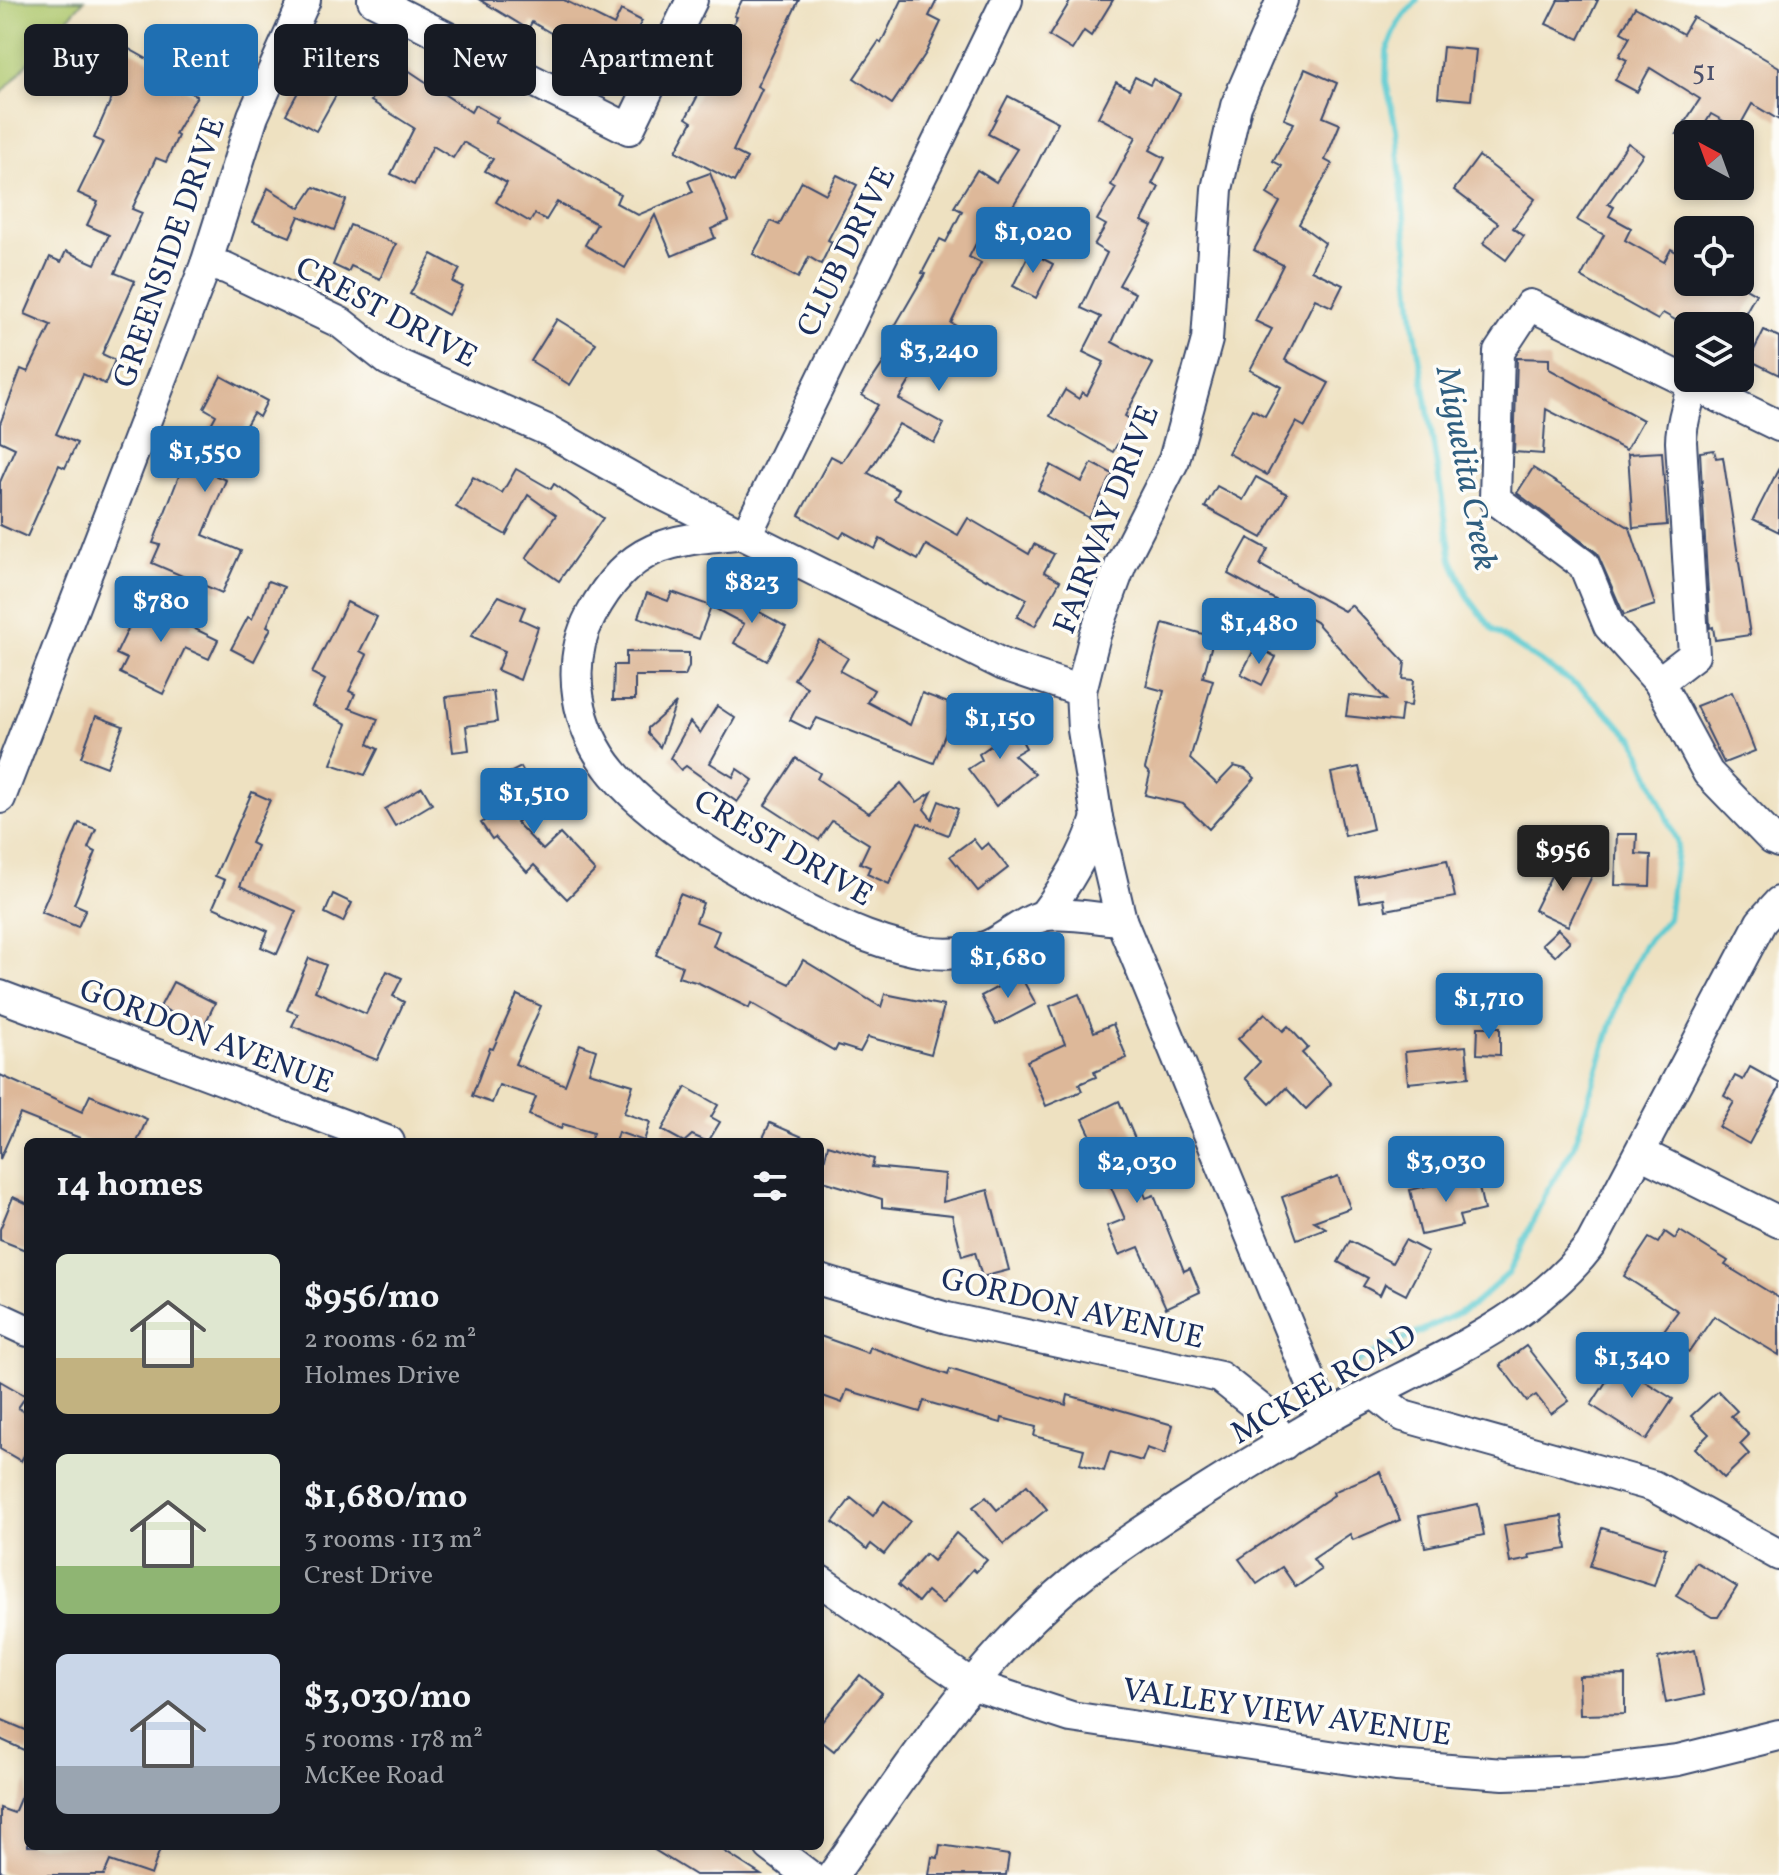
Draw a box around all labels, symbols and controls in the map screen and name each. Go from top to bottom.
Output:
chip: Buy [24,24,128,96]
chip: Rent [144,24,258,96]
chip: Filters [274,24,408,96]
chip: New [424,24,536,96]
chip: Apartment [552,24,742,96]
house number: 51 [1692,53,1716,92]
street label: GREENSIDE DRIVE [104,112,238,394]
north arrow [1674,120,1754,200]
map controls [1674,120,1754,392]
street label: CLUB DRIVE [787,160,908,345]
pin: $1,020 [968,207,1098,275]
text: $1,020 [994,215,1072,251]
button: locate [1674,216,1754,296]
street label: CREST DRIVE [287,247,484,380]
button: layers [1674,312,1754,392]
pin: $3,240 [874,325,1004,393]
text: $3,240 [899,333,979,369]
water label: Miguelita Creek [1422,362,1507,575]
street label: FAIRWAY DRIVE [1044,399,1172,641]
pin: $1,550 [140,426,270,494]
text: $1,550 [168,434,242,470]
pin: $823 [705,557,799,625]
text: $823 [725,565,779,601]
pin: $780 [114,576,208,644]
text: $780 [133,584,189,620]
pin: $1,480 [1194,598,1324,666]
text: $1,480 [1220,606,1298,642]
pin: $1,150 [935,693,1065,761]
text: $1,150 [964,701,1036,737]
pin: $1,510 [469,768,599,836]
text: $1,510 [498,776,570,812]
street label: CREST DRIVE [685,780,880,919]
pin: $956 [1516,825,1610,893]
text: $956 [1535,833,1591,869]
pin: $1,680 [943,932,1073,1000]
text: $1,680 [970,940,1046,976]
street label: GORDON AVENUE [72,969,339,1107]
pin: $1,710 [1424,973,1554,1041]
text: $1,710 [1454,981,1524,1017]
pin: $3,030 [1381,1136,1511,1204]
pin: $2,030 [1072,1137,1202,1205]
text: $3,030 [1406,1144,1486,1180]
text: $2,030 [1097,1145,1177,1181]
text: 14 homes [56,1163,203,1210]
icon: filters [748,1164,792,1208]
street label: GORDON AVENUE [936,1258,1208,1362]
text: $956/mo [304,1275,439,1322]
icon: home [120,1286,216,1382]
street label: MCKEE ROAD [1224,1315,1425,1457]
text: 2 rooms · 62 m² [304,1322,476,1358]
pin: $1,340 [1567,1332,1697,1400]
text: $1,340 [1594,1340,1670,1376]
text: Holmes Drive [304,1358,460,1394]
text: $1,680/mo [304,1475,467,1522]
icon: home [120,1486,216,1582]
text: 3 rooms · 113 m² [304,1522,482,1558]
text: Crest Drive [304,1558,433,1594]
street label: VALLEY VIEW AVENUE [1119,1669,1454,1759]
text: $3,030/mo [304,1675,471,1722]
icon: home [120,1686,216,1782]
text: 5 rooms · 178 m² [304,1722,483,1758]
text: McKee Road [304,1758,444,1794]

